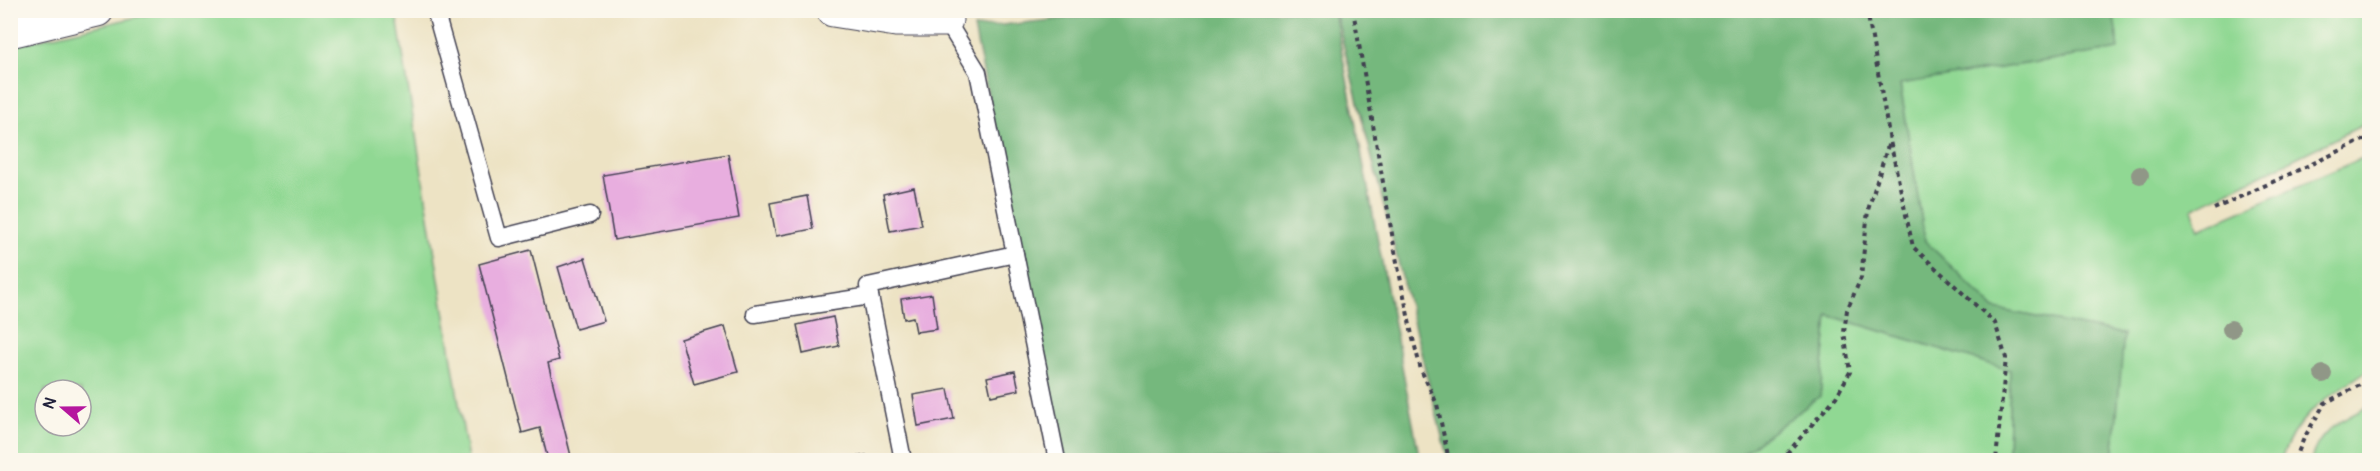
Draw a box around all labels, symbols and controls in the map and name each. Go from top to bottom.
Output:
north arrow [33,378,93,438]
text: N [39,395,61,412]

